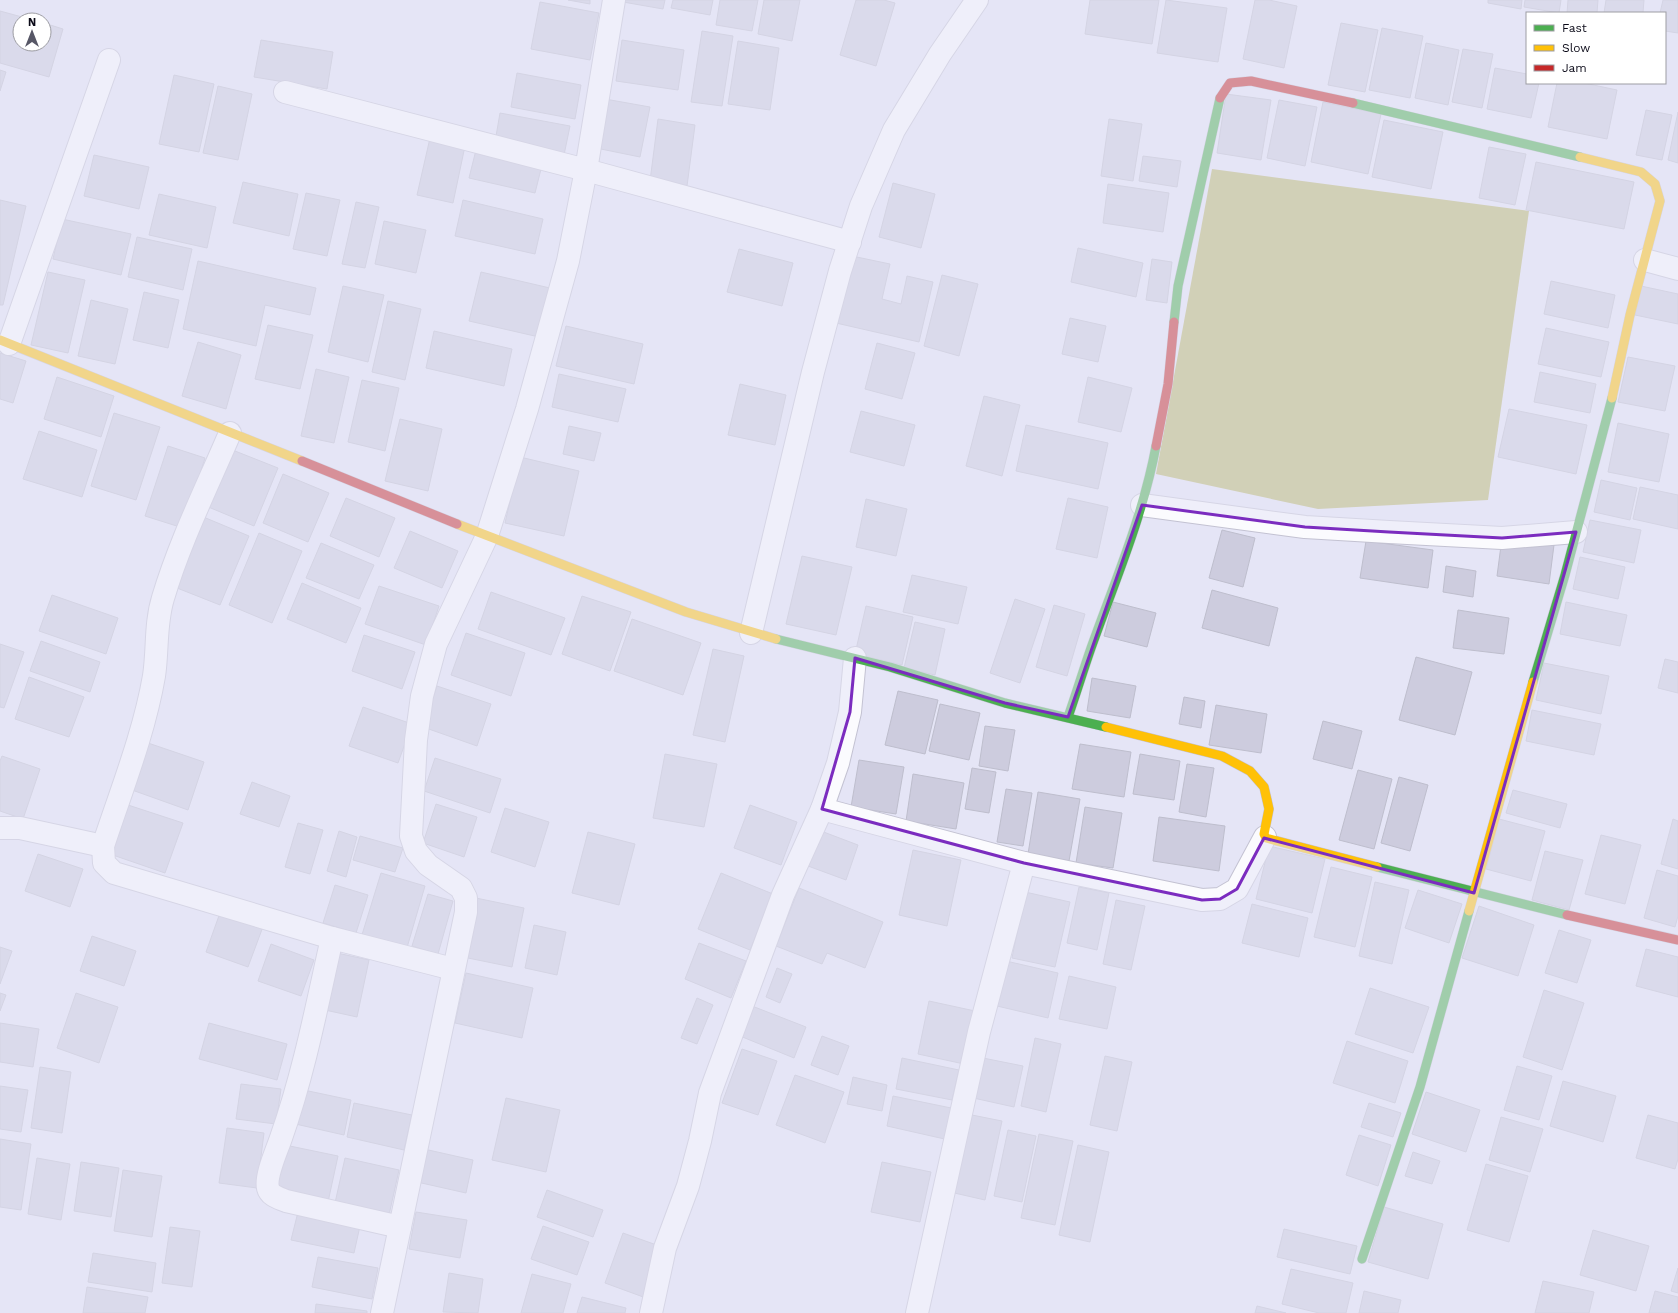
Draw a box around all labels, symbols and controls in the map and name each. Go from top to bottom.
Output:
north arrow [12,12,52,52]
legend [1526,12,1666,84]
text: N [28,16,36,29]
text: Fast [1562,21,1587,35]
text: Slow [1562,41,1590,55]
text: Jam [1562,61,1587,75]

